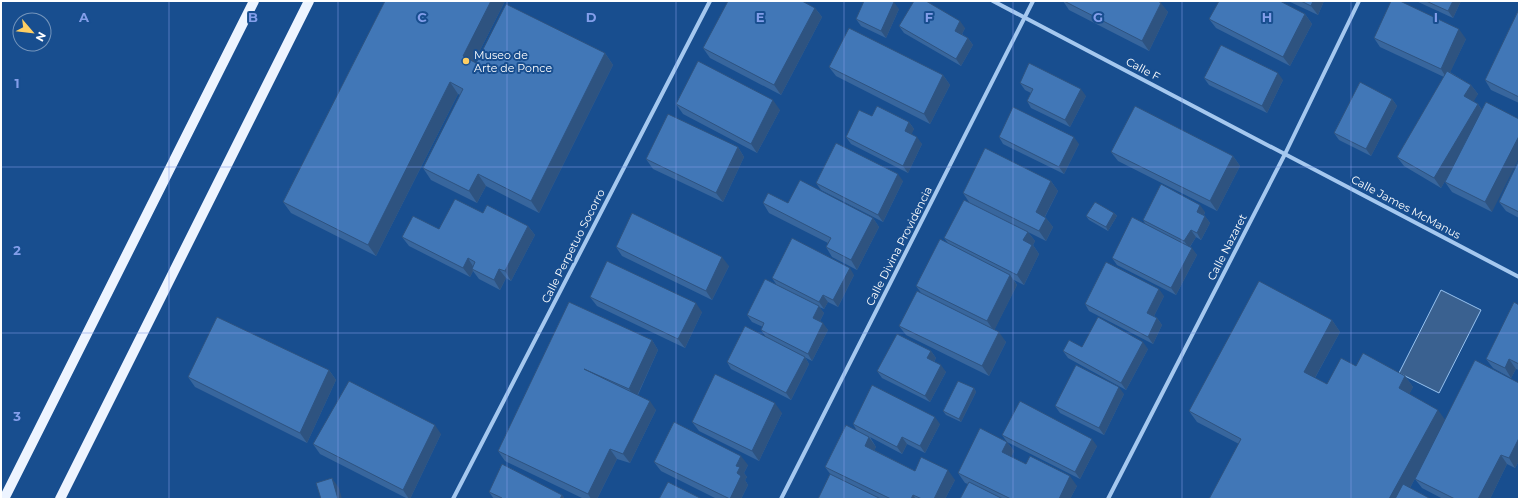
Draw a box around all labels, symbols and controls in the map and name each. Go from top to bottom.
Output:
text: A [78,9,90,25]
text: B [248,9,258,25]
text: C [417,9,427,25]
text: D [586,9,597,25]
text: E [756,9,765,25]
text: F [925,9,933,25]
text: G [1093,9,1103,25]
text: H [1262,9,1272,25]
text: I [1434,9,1438,25]
north arrow [12,12,52,52]
text: N [33,29,49,44]
place label: Museo de Arte de Ponce [474,48,552,75]
street label: Calle F [1124,54,1162,84]
marker: Museo de Arte de Ponce [461,56,471,66]
text: 1 [14,75,20,91]
street label: Calle James McManus [1349,172,1464,242]
street label: Calle Divina Providencia [863,184,935,308]
street label: Calle Perpetuo Socorro [538,186,608,305]
street label: Calle Nazaret [1204,211,1250,283]
text: 2 [13,242,21,258]
text: 3 [12,408,21,424]

